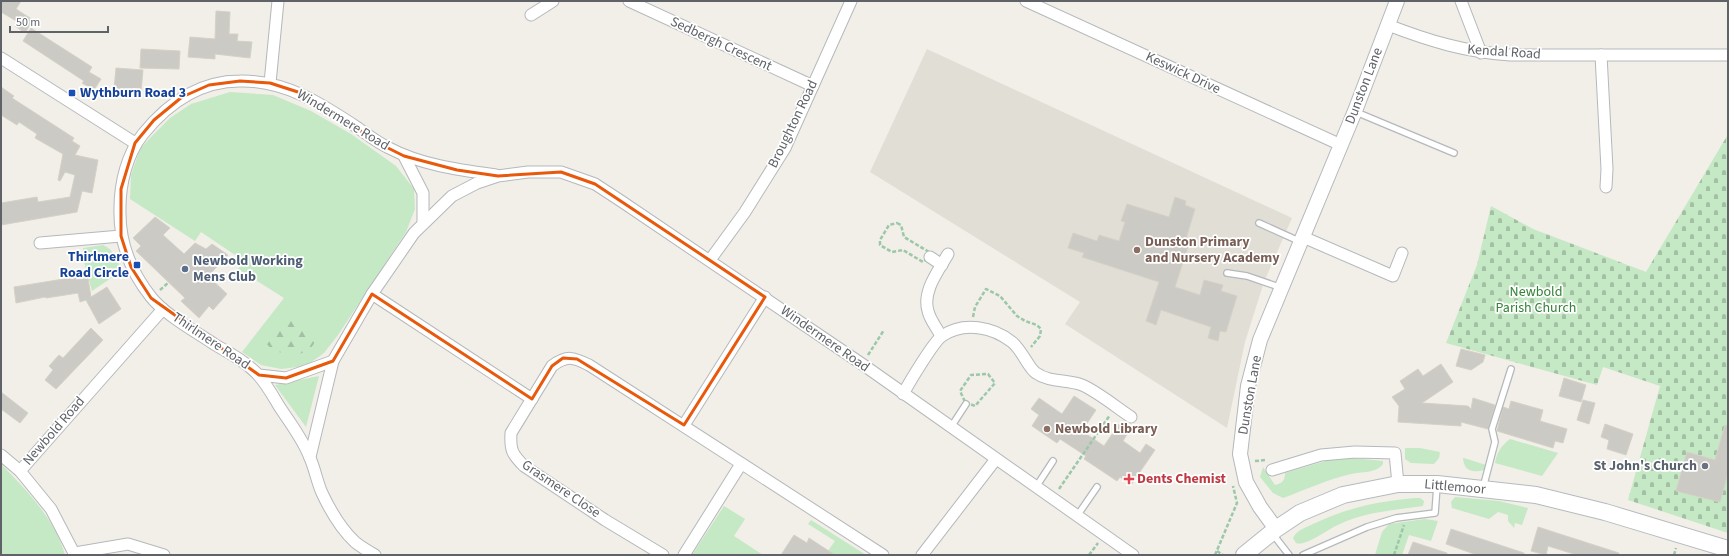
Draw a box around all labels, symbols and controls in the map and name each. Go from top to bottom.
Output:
scale bar [10,8,108,34]
street label: Sedbergh Crescent [667,12,775,76]
text: 50 m [16,14,40,31]
street label: Kendal Road [1466,39,1542,65]
street label: Dunston Lane [1340,45,1388,127]
street label: Keswick Drive [1142,47,1224,99]
street label: Broughton Road [763,77,823,171]
place label: Wythburn Road 3 [80,83,186,103]
street label: Windermere Road [293,84,393,156]
marker: Wythburn Road 3 [67,88,77,98]
place label: Dunston Primary and Nursery Academy [1145,232,1280,268]
marker: Dunston Primary and Nursery Academy [1132,245,1142,255]
place label: Thirlmere Road Circle [59,247,129,283]
place label: Newbold Working Mens Club [193,251,303,287]
marker: Thirlmere Road Circle [132,260,142,270]
marker: Newbold Working Mens Club [180,264,190,274]
park label: Newbold Parish Church [1496,282,1576,318]
street label: Windermere Road [776,301,874,377]
street label: Thirlmere Road [168,308,254,374]
street label: Dunston Lane [1233,354,1267,436]
street label: Newbold Road [18,392,90,470]
place label: Newbold Library [1055,419,1158,439]
marker: Newbold Library [1042,424,1052,434]
street label: Grasmere Close [518,455,604,523]
place label: St John's Church [1594,456,1697,476]
marker: St John's Church [1700,461,1710,471]
place label: Dents Chemist [1137,469,1227,489]
marker: Dents Chemist [1124,474,1134,484]
street label: Littlemoor [1423,474,1487,500]

